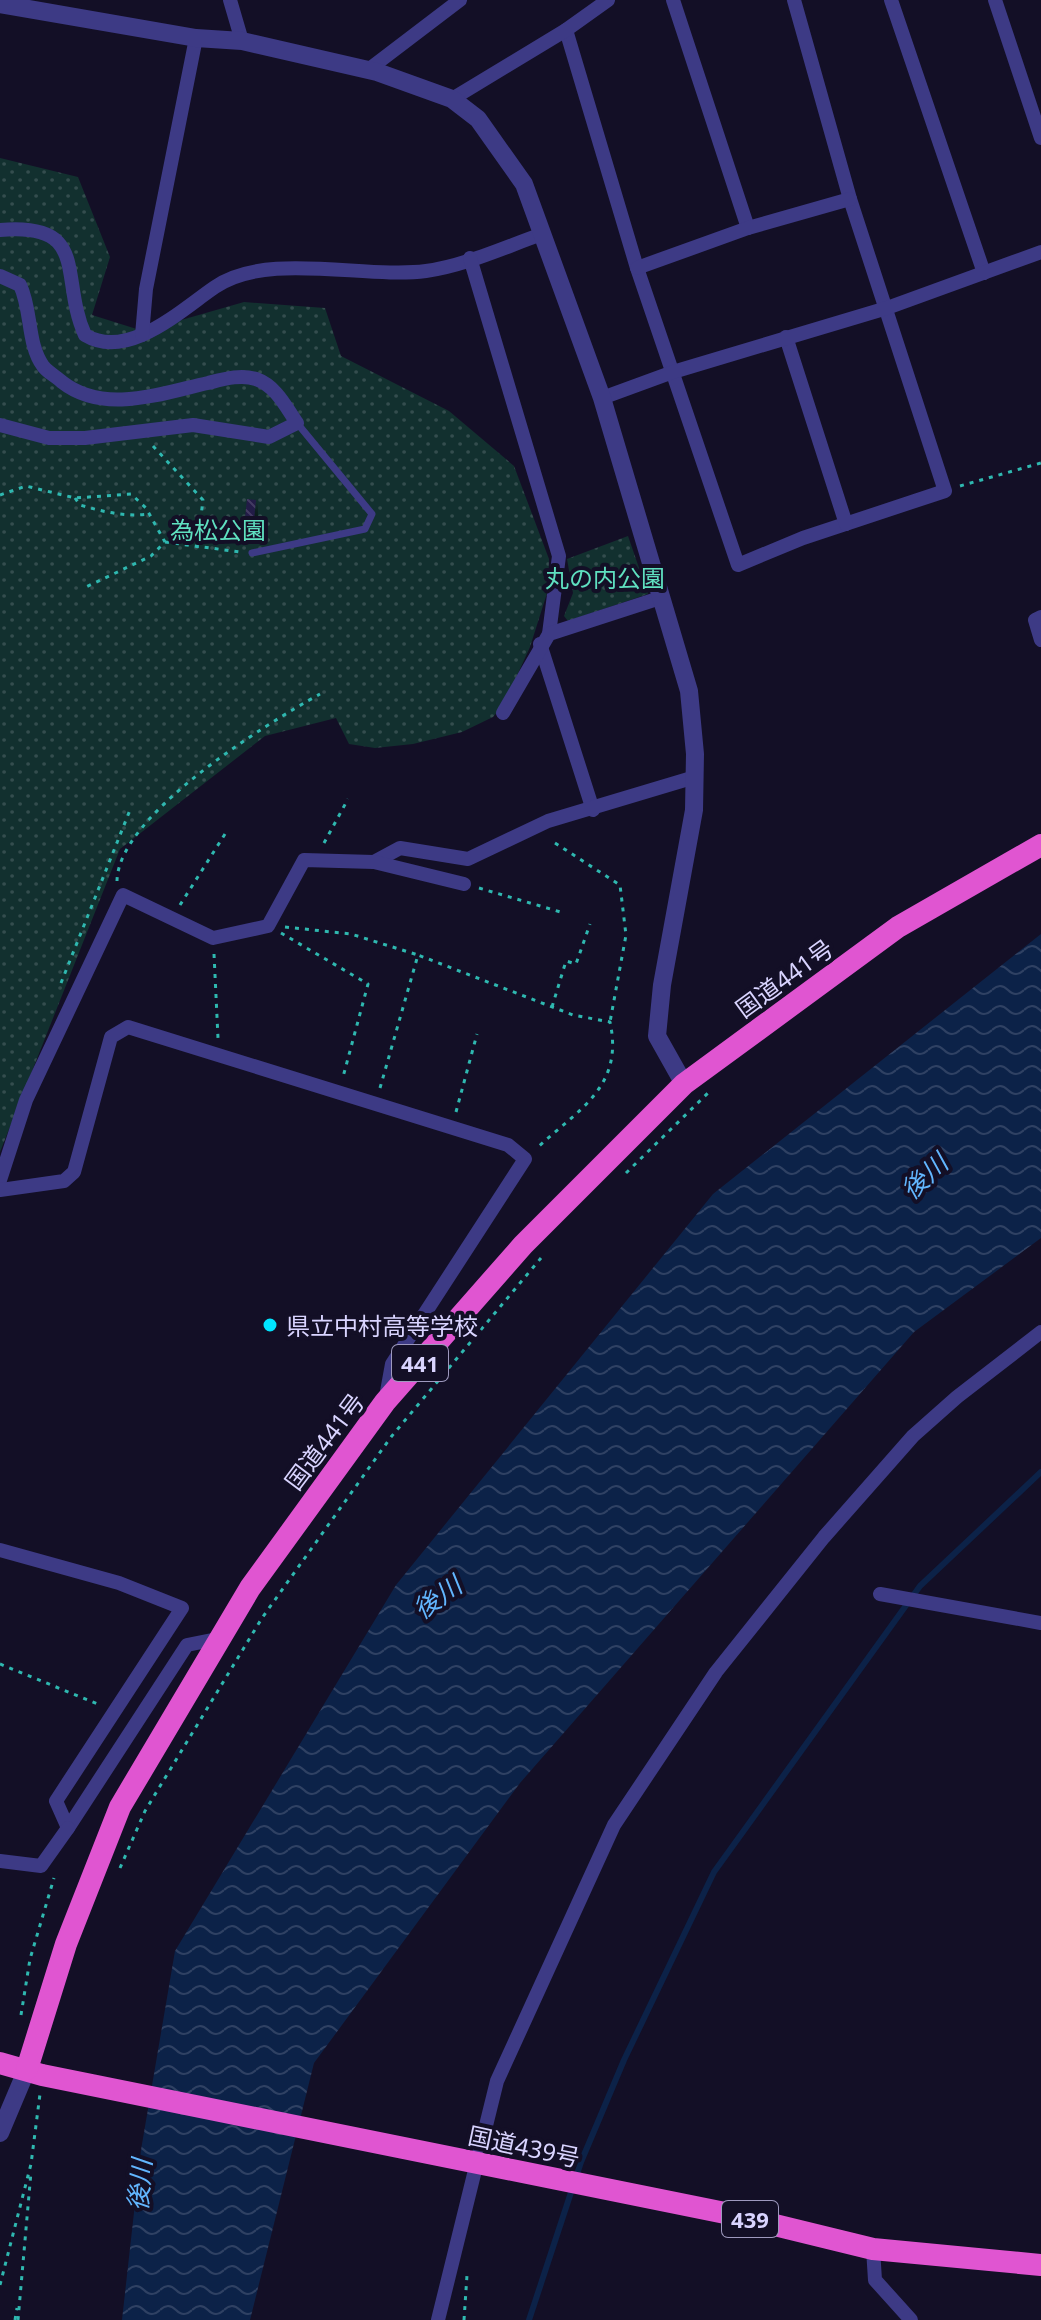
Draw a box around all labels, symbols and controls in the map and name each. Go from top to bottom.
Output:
park label: 為松公園 [170,513,266,546]
park label: 丸の内公園 [545,561,665,594]
street label: 国道441号 [729,931,839,1025]
water label: 後川 [893,1143,957,1207]
place label: 県立中村高等学校 [286,1309,478,1342]
marker: 県立中村高等学校 [261,1316,279,1334]
road number: 441 [392,1345,448,1381]
street label: 国道441号 [277,1386,371,1496]
water label: 後川 [405,1565,471,1627]
street label: 国道439号 [465,2118,583,2174]
water label: 後川 [119,2155,159,2212]
road number: 439 [722,2201,778,2237]

